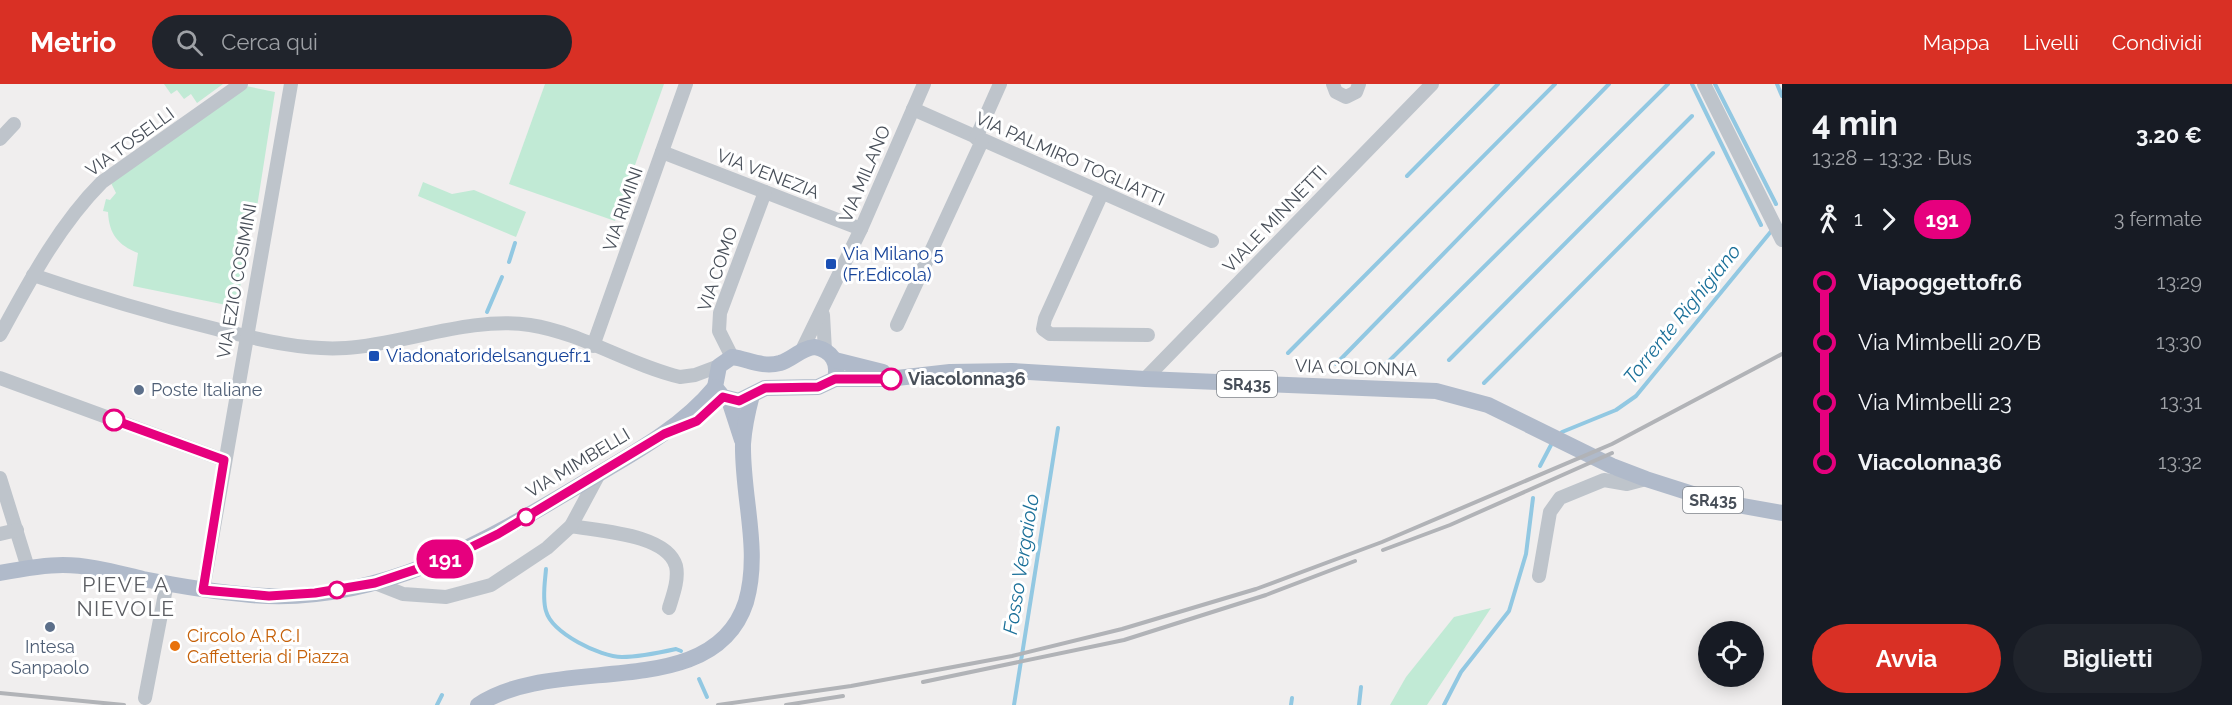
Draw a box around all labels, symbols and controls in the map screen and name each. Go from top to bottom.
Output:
search box [152,15,572,69]
text: Metrio [30,26,116,59]
icon: search [173,26,206,59]
text: Cerca qui [221,29,318,55]
text: Mappa [1923,30,1990,55]
text: Livelli [2023,30,2079,55]
text: Condividi [2112,30,2202,55]
street label: VIA TOSELLI [82,103,178,181]
text: 4 min [1812,104,1898,143]
street label: VIA PALMIRO TOGLIATTI [972,107,1168,210]
street label: VIA MILANO [835,122,894,225]
text: 3.20 € [2136,122,2202,148]
street label: VIA VENEZIA [714,144,822,203]
text: 13:28 – 13:32 · Bus [1812,146,1972,170]
street label: VIALE MINNETTI [1218,161,1331,276]
street label: VIA RIMINI [598,164,647,254]
street label: VIA EZIO COSIMINI [212,202,261,360]
icon: walk [1812,203,1845,236]
icon: forward [1872,203,1905,236]
text: 1 [1854,207,1863,231]
text: 191 [1926,207,1959,232]
text: 3 fermate [2114,207,2202,231]
street label: VIA COMO [693,224,742,314]
water label: Torrente Righigiano [1618,239,1746,389]
place label: Via Milano 5 (Fr.Edicola) [843,243,944,285]
marker: Via Milano 5 (Fr.Edicola) [824,257,838,271]
text: Viapoggettofr.6 [1858,269,2022,295]
text: 13:29 [2157,270,2202,294]
text: Via Mimbelli 20/B [1858,329,2041,355]
text: 13:30 [2156,330,2202,354]
place label: Viadonatoridelsanguefr.1 [386,345,591,366]
marker: Viadonatoridelsanguefr.1 [367,349,381,363]
street label: VIA COLONNA [1295,355,1417,380]
marker: Viacolonna36 [880,368,902,390]
place label: Viacolonna36 [908,368,1026,389]
road number: SR435 [1217,371,1277,397]
place label: Poste Italiane [151,379,263,400]
marker: Poste Italiane [132,383,146,397]
text: Via Mimbelli 23 [1858,389,2012,415]
text: 13:31 [2160,390,2202,414]
unlabelled marker [103,409,125,431]
street label: VIA MIMBELLI [522,423,633,502]
text: Viacolonna36 [1858,449,2002,475]
text: 13:32 [2158,450,2202,474]
road number: SR435 [1683,487,1743,513]
water label: Fosso Vergaiolo [998,492,1044,636]
unlabelled marker [517,508,535,526]
line badge: 191 [410,540,480,578]
text: 191 [428,547,462,572]
district label: PIEVE A NIEVOLE [76,572,176,621]
unlabelled marker [328,581,346,599]
marker: Intesa Sanpaolo [43,620,57,634]
map controls [1698,621,1764,687]
button: locate [1698,621,1764,687]
button: Avvia [1812,624,2001,693]
button: Biglietti [2013,624,2202,693]
place label: Circolo A.R.C.I Caffetteria di Piazza [187,625,349,667]
place label: Intesa Sanpaolo [11,636,90,678]
marker: Circolo A.R.C.I Caffetteria di Piazza [168,639,182,653]

